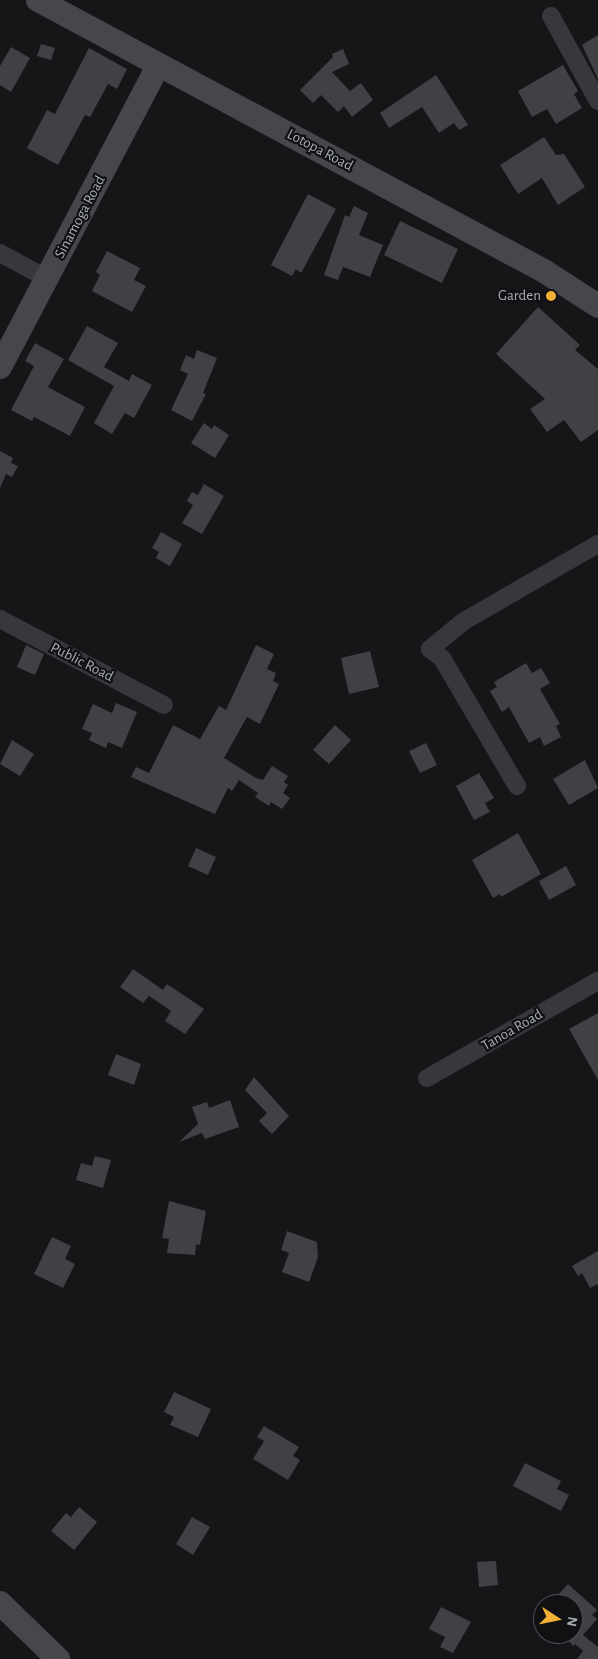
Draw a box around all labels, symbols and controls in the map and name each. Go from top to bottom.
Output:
street label: Lotopa Road [284,125,356,175]
street label: Sinamoga Road [51,173,109,261]
place label: Garden [498,287,541,305]
marker: Garden [545,290,557,302]
street label: Public Road [47,638,117,686]
street label: Tanoa Road [478,1005,546,1055]
north arrow [533,1594,583,1644]
text: N [564,1616,580,1628]

